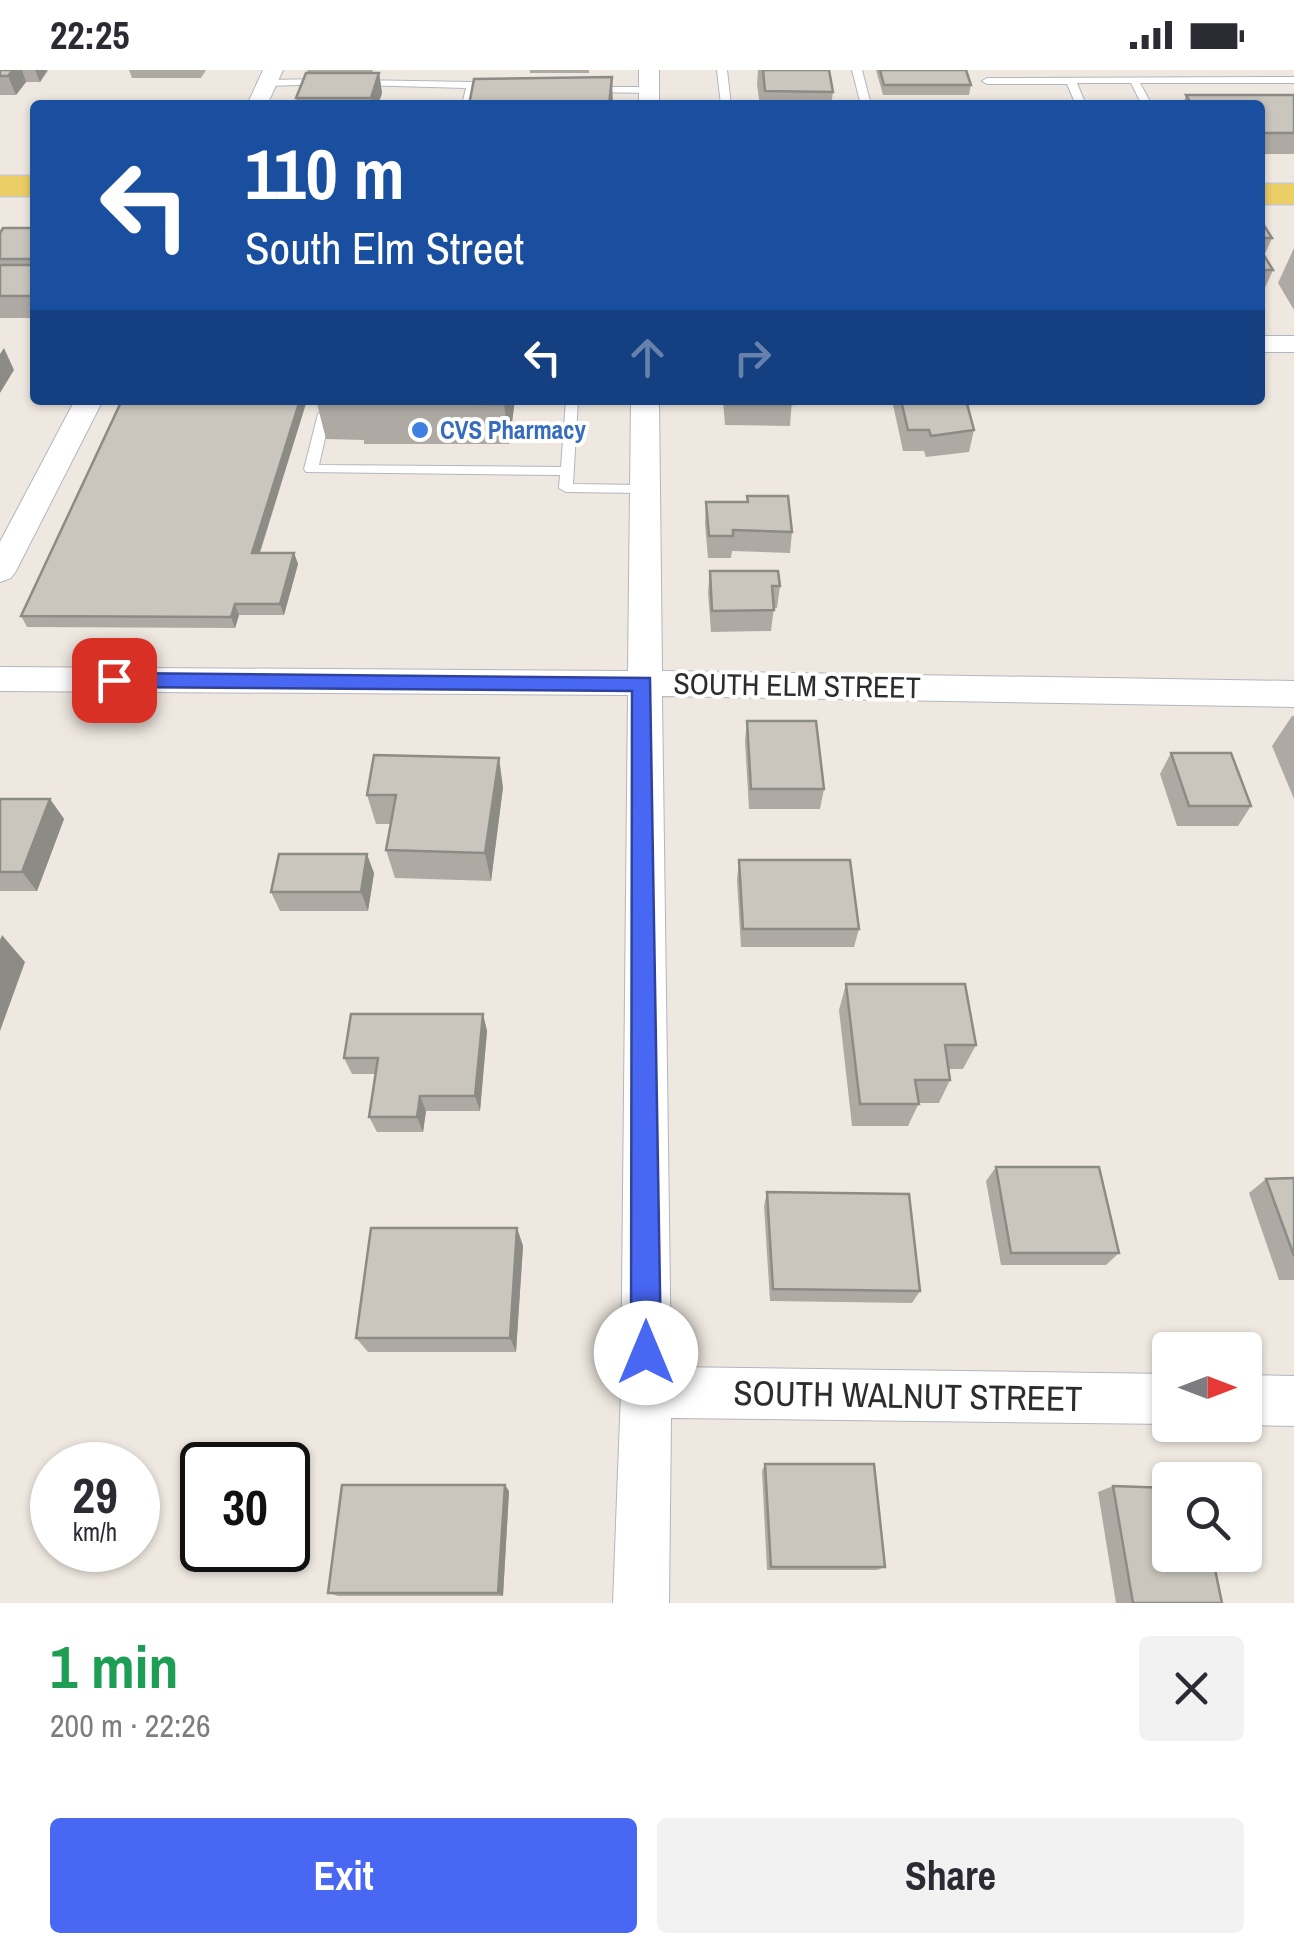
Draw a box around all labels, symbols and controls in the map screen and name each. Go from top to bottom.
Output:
text: 22:25 [50,10,130,61]
text: 110 m [245,127,405,221]
icon: left [80,140,210,270]
text: South Elm Street [245,217,524,278]
icon: left [515,330,570,385]
icon: ahead [620,330,675,385]
icon: right [725,330,780,385]
place label: CVS Pharmacy [440,413,586,447]
marker: CVS Pharmacy [409,419,431,441]
pin [72,638,157,723]
icon: arrive [87,653,142,708]
street label: SOUTH ELM STREET [673,663,921,707]
position arrow [594,1301,698,1405]
north arrow [1152,1332,1262,1442]
map controls [1152,1332,1262,1572]
street label: SOUTH WALNUT STREET [733,1369,1083,1422]
speed limit sign: 30 [180,1442,310,1572]
text: 29 [72,1461,118,1529]
button: search [1152,1462,1262,1572]
text: km/h [73,1515,117,1549]
text: 1 min [50,1626,179,1707]
button: close [1139,1636,1244,1741]
text: 200 m · 22:26 [50,1704,210,1747]
button: Exit [50,1818,637,1933]
button: Share [657,1818,1244,1933]

